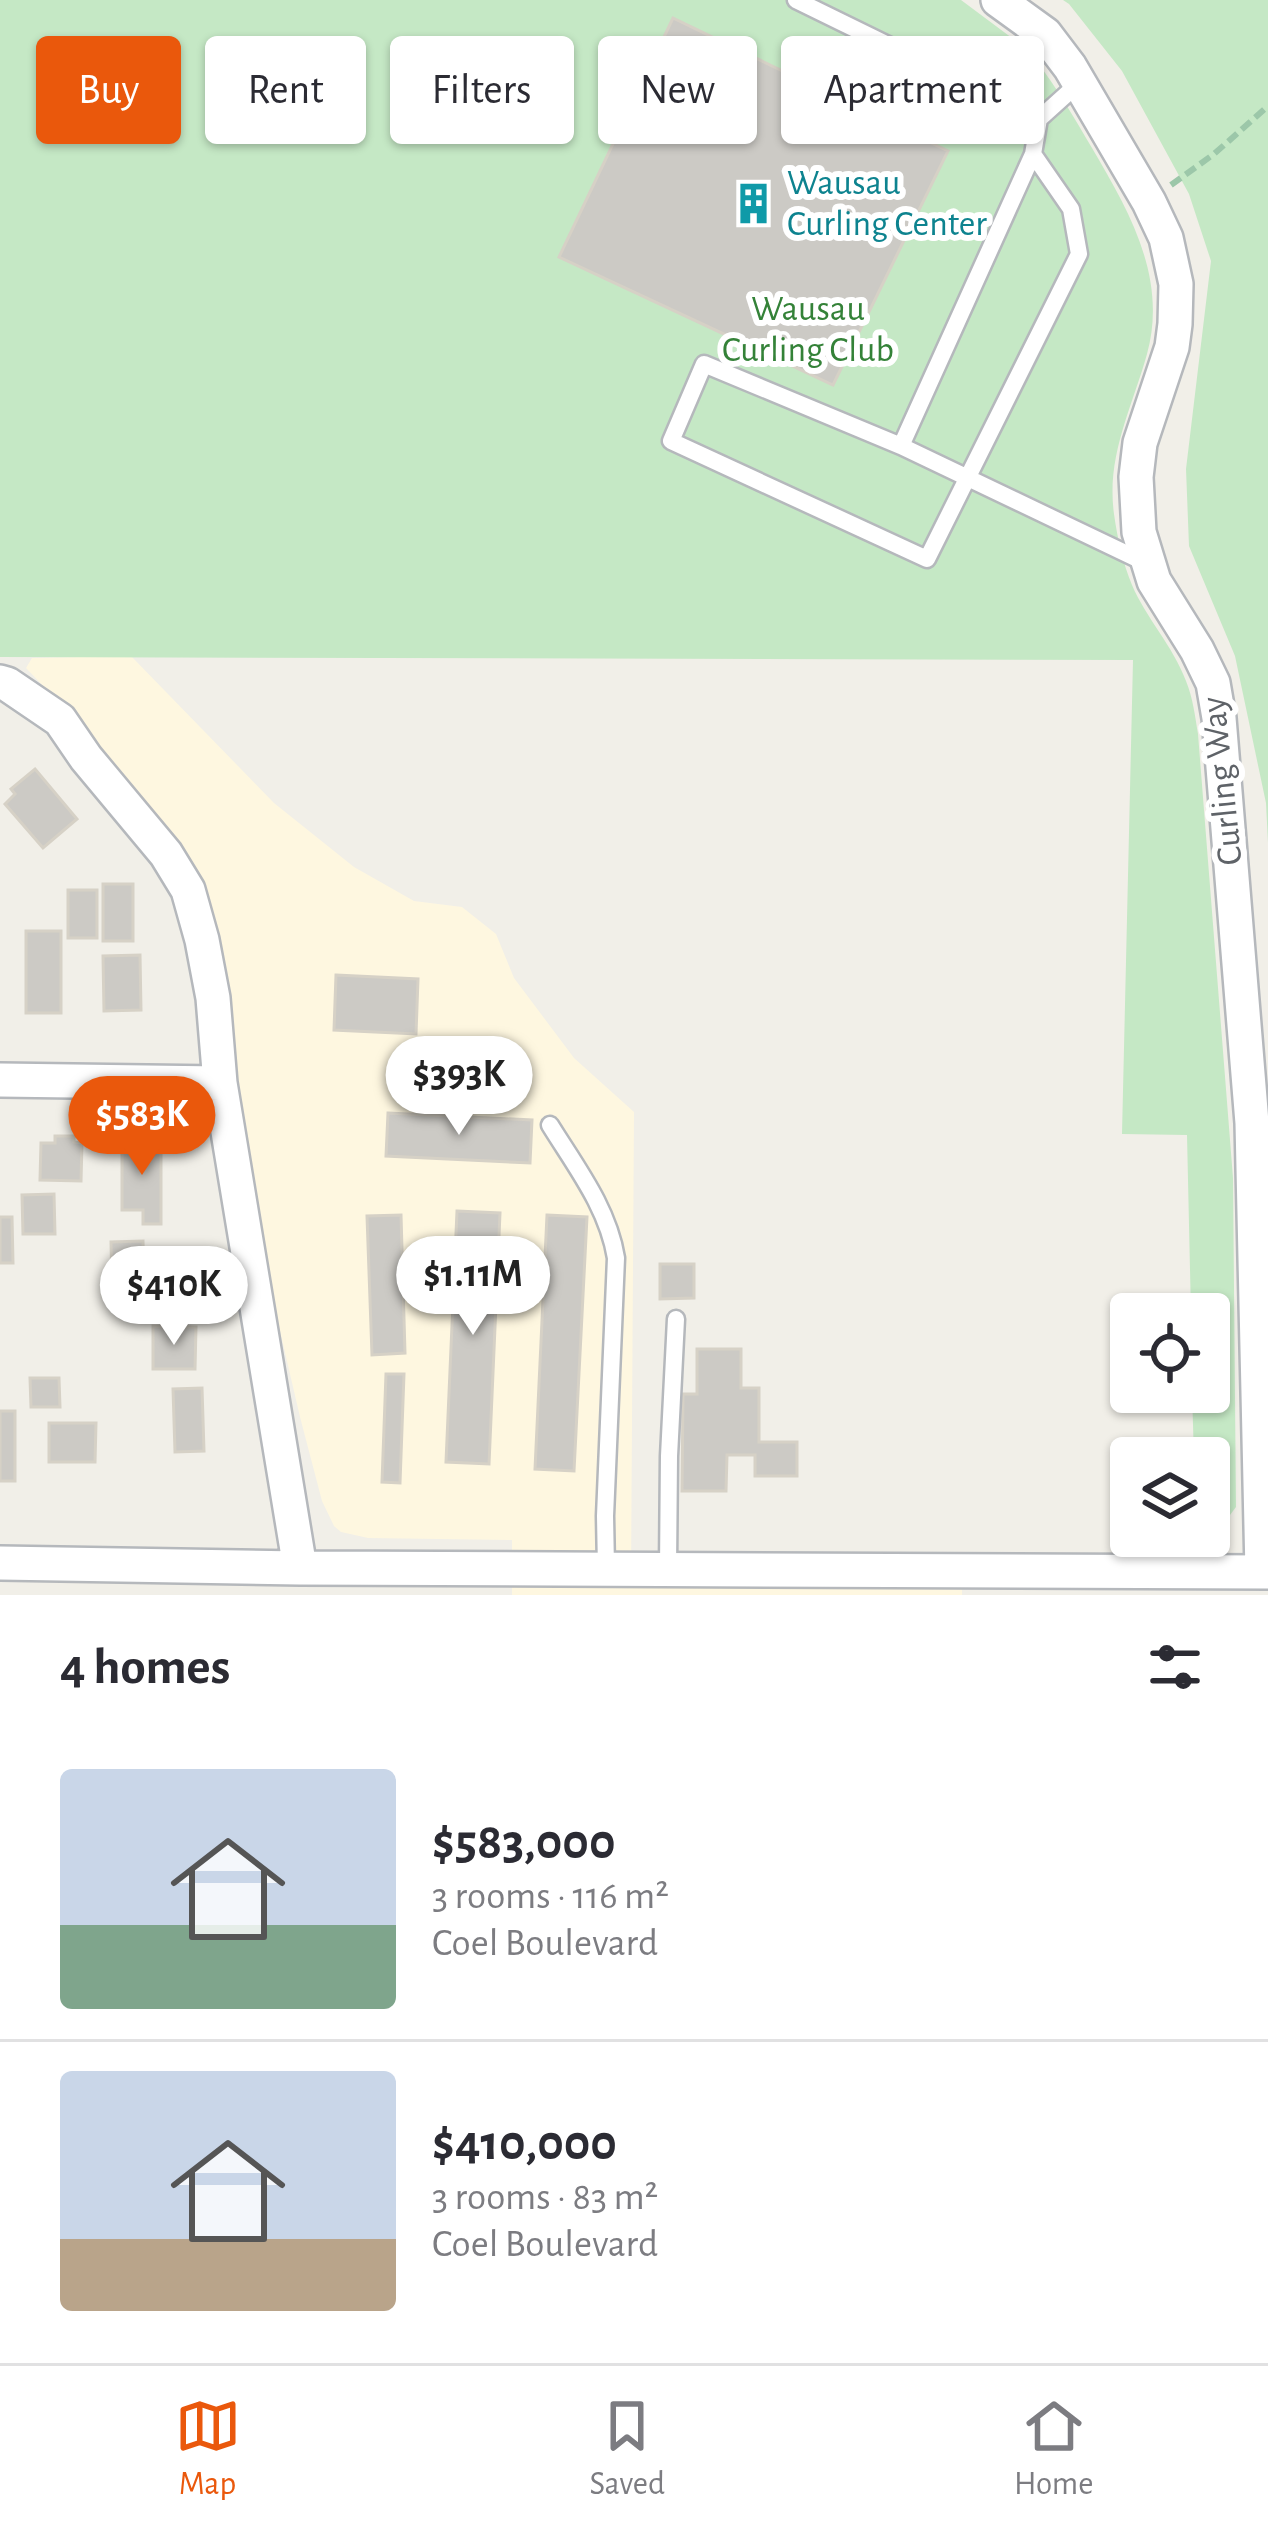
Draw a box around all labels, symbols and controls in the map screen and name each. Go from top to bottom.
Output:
chip: Buy [36,36,181,144]
chip: Rent [205,36,366,144]
chip: Filters [390,36,574,144]
chip: New [598,36,757,144]
chip: Apartment [781,36,1044,144]
place label: Wausau Curling Center [787,165,987,242]
building icon: Wausau Curling Center [730,181,776,227]
park label: Wausau Curling Club [722,291,894,368]
street label: Curling Way [1195,695,1249,867]
pin: $393K [375,1036,543,1138]
text: $393K [413,1055,505,1094]
pin: $583K [58,1076,226,1178]
text: $583K [95,1095,189,1134]
pin: $1.11M [375,1236,571,1338]
pin: $410K [90,1246,258,1348]
text: $1.11M [423,1255,523,1294]
text: $410K [127,1265,221,1304]
map controls [1110,1293,1230,1557]
button: locate [1110,1293,1230,1413]
button: layers [1110,1437,1230,1557]
icon: filters [1142,1634,1208,1700]
text: 4 homes [60,1642,230,1693]
icon: home [156,1817,300,1961]
text: $583,000 [432,1817,616,1868]
text: 3 rooms · 116 m² [432,1877,669,1916]
text: Coel Boulevard [432,1924,658,1963]
text: $410,000 [432,2118,617,2169]
icon: home [156,2119,300,2263]
text: 3 rooms · 83 m² [432,2178,658,2217]
text: Coel Boulevard [432,2225,658,2264]
tab: Map [175,2393,241,2505]
tab: Saved [590,2393,665,2505]
tab: Home [1014,2393,1093,2505]

